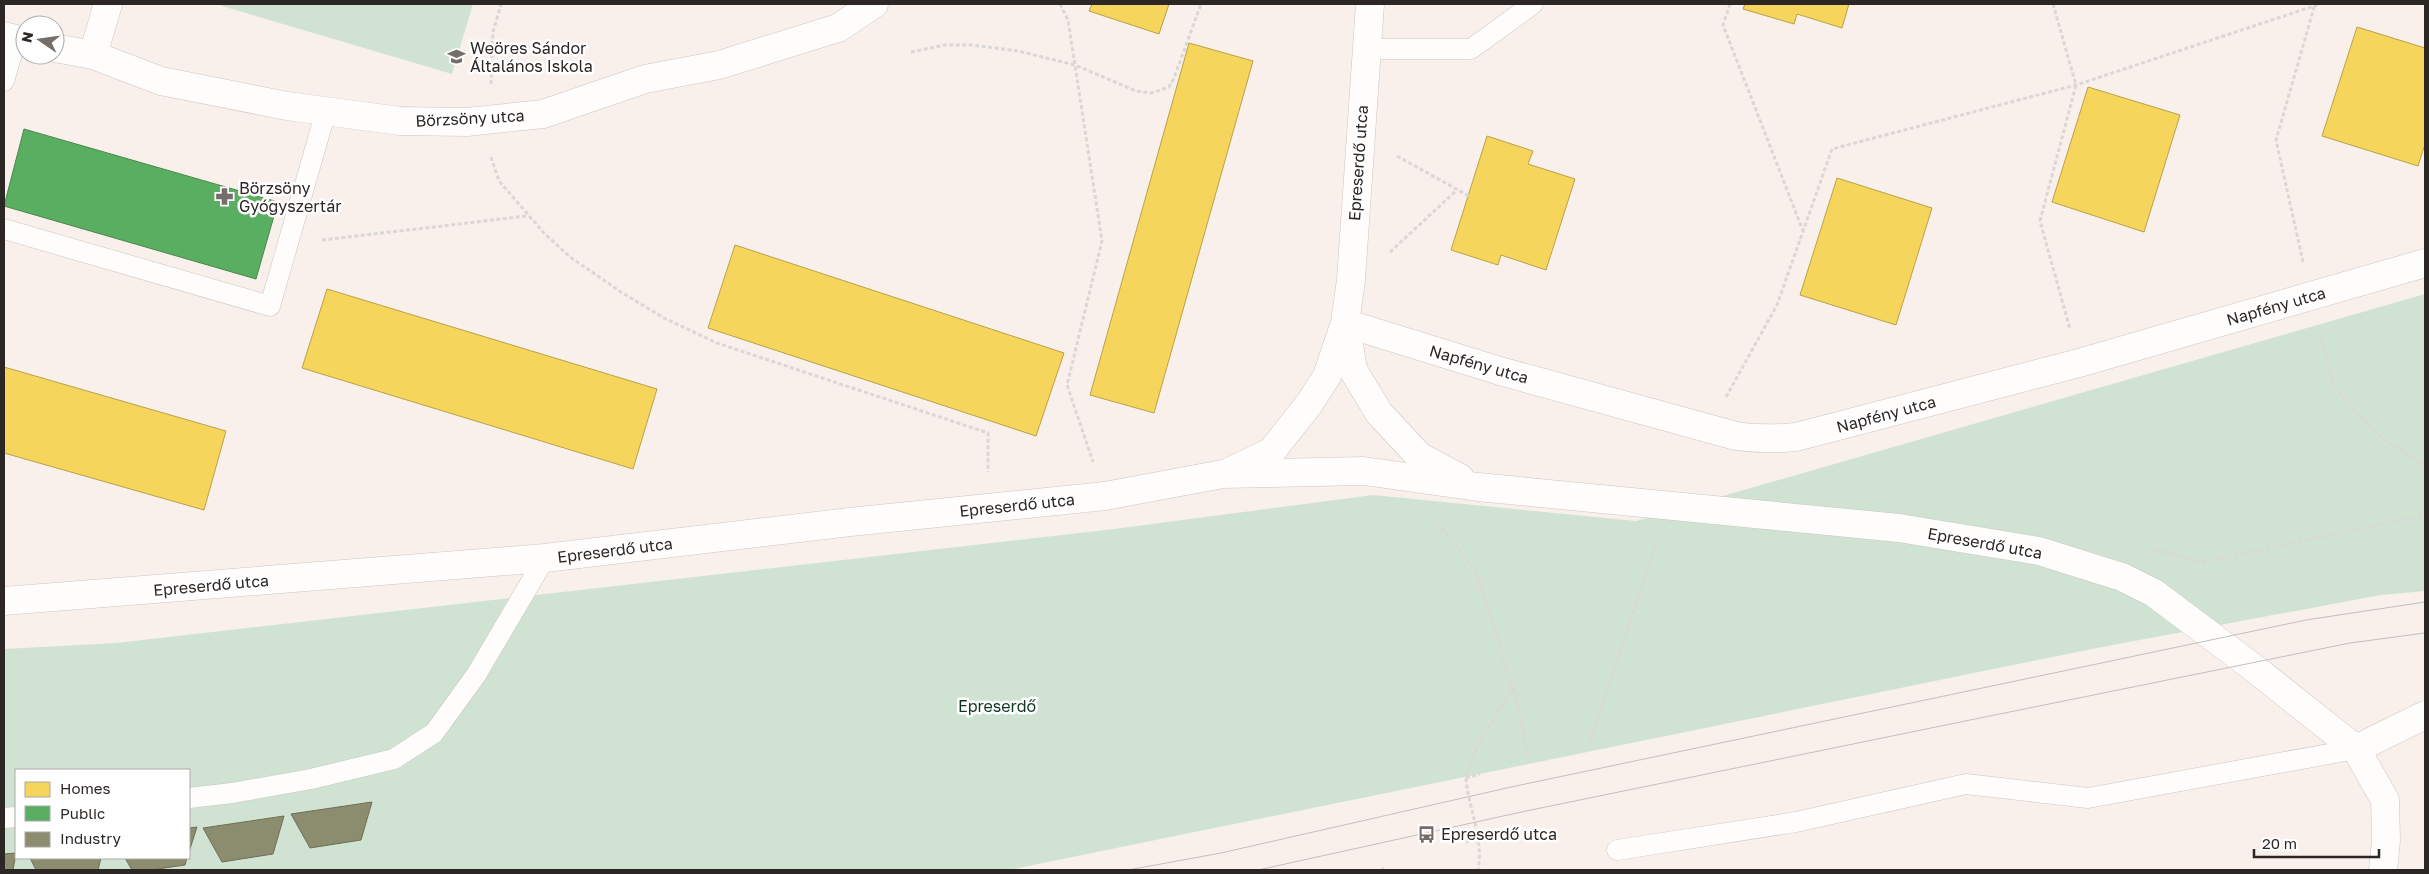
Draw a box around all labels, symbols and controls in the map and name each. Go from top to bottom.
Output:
north arrow [15,15,65,65]
text: N [17,30,36,44]
place label: Weöres Sándor Általános Iskola [470,38,593,76]
school or university icon: Weöres Sándor Általános Iskola [446,47,466,67]
street label: Epreserdő utca [1344,104,1372,222]
street label: Börzsöny utca [415,105,525,131]
place label: Börzsöny Gyógyszertár [239,178,341,216]
pharmacy icon: Börzsöny Gyógyszertár [215,187,235,207]
street label: Napfény utca [2224,282,2328,330]
street label: Napfény utca [1427,340,1531,388]
street label: Napfény utca [1834,391,1938,437]
street label: Epreserdő utca [958,489,1076,521]
street label: Epreserdő utca [1926,523,2044,563]
street label: Epreserdő utca [556,533,674,567]
street label: Epreserdő utca [152,570,270,600]
park label: Epreserdő [958,696,1037,716]
legend [15,769,190,859]
text: Homes [60,779,110,797]
text: Public [60,804,105,822]
bus stop icon: Epreserdő utca [1417,824,1437,844]
place label: Epreserdő utca [1441,824,1557,844]
scale bar [2254,826,2379,858]
text: Industry [60,829,121,847]
text: 20 m [2262,834,2297,852]

